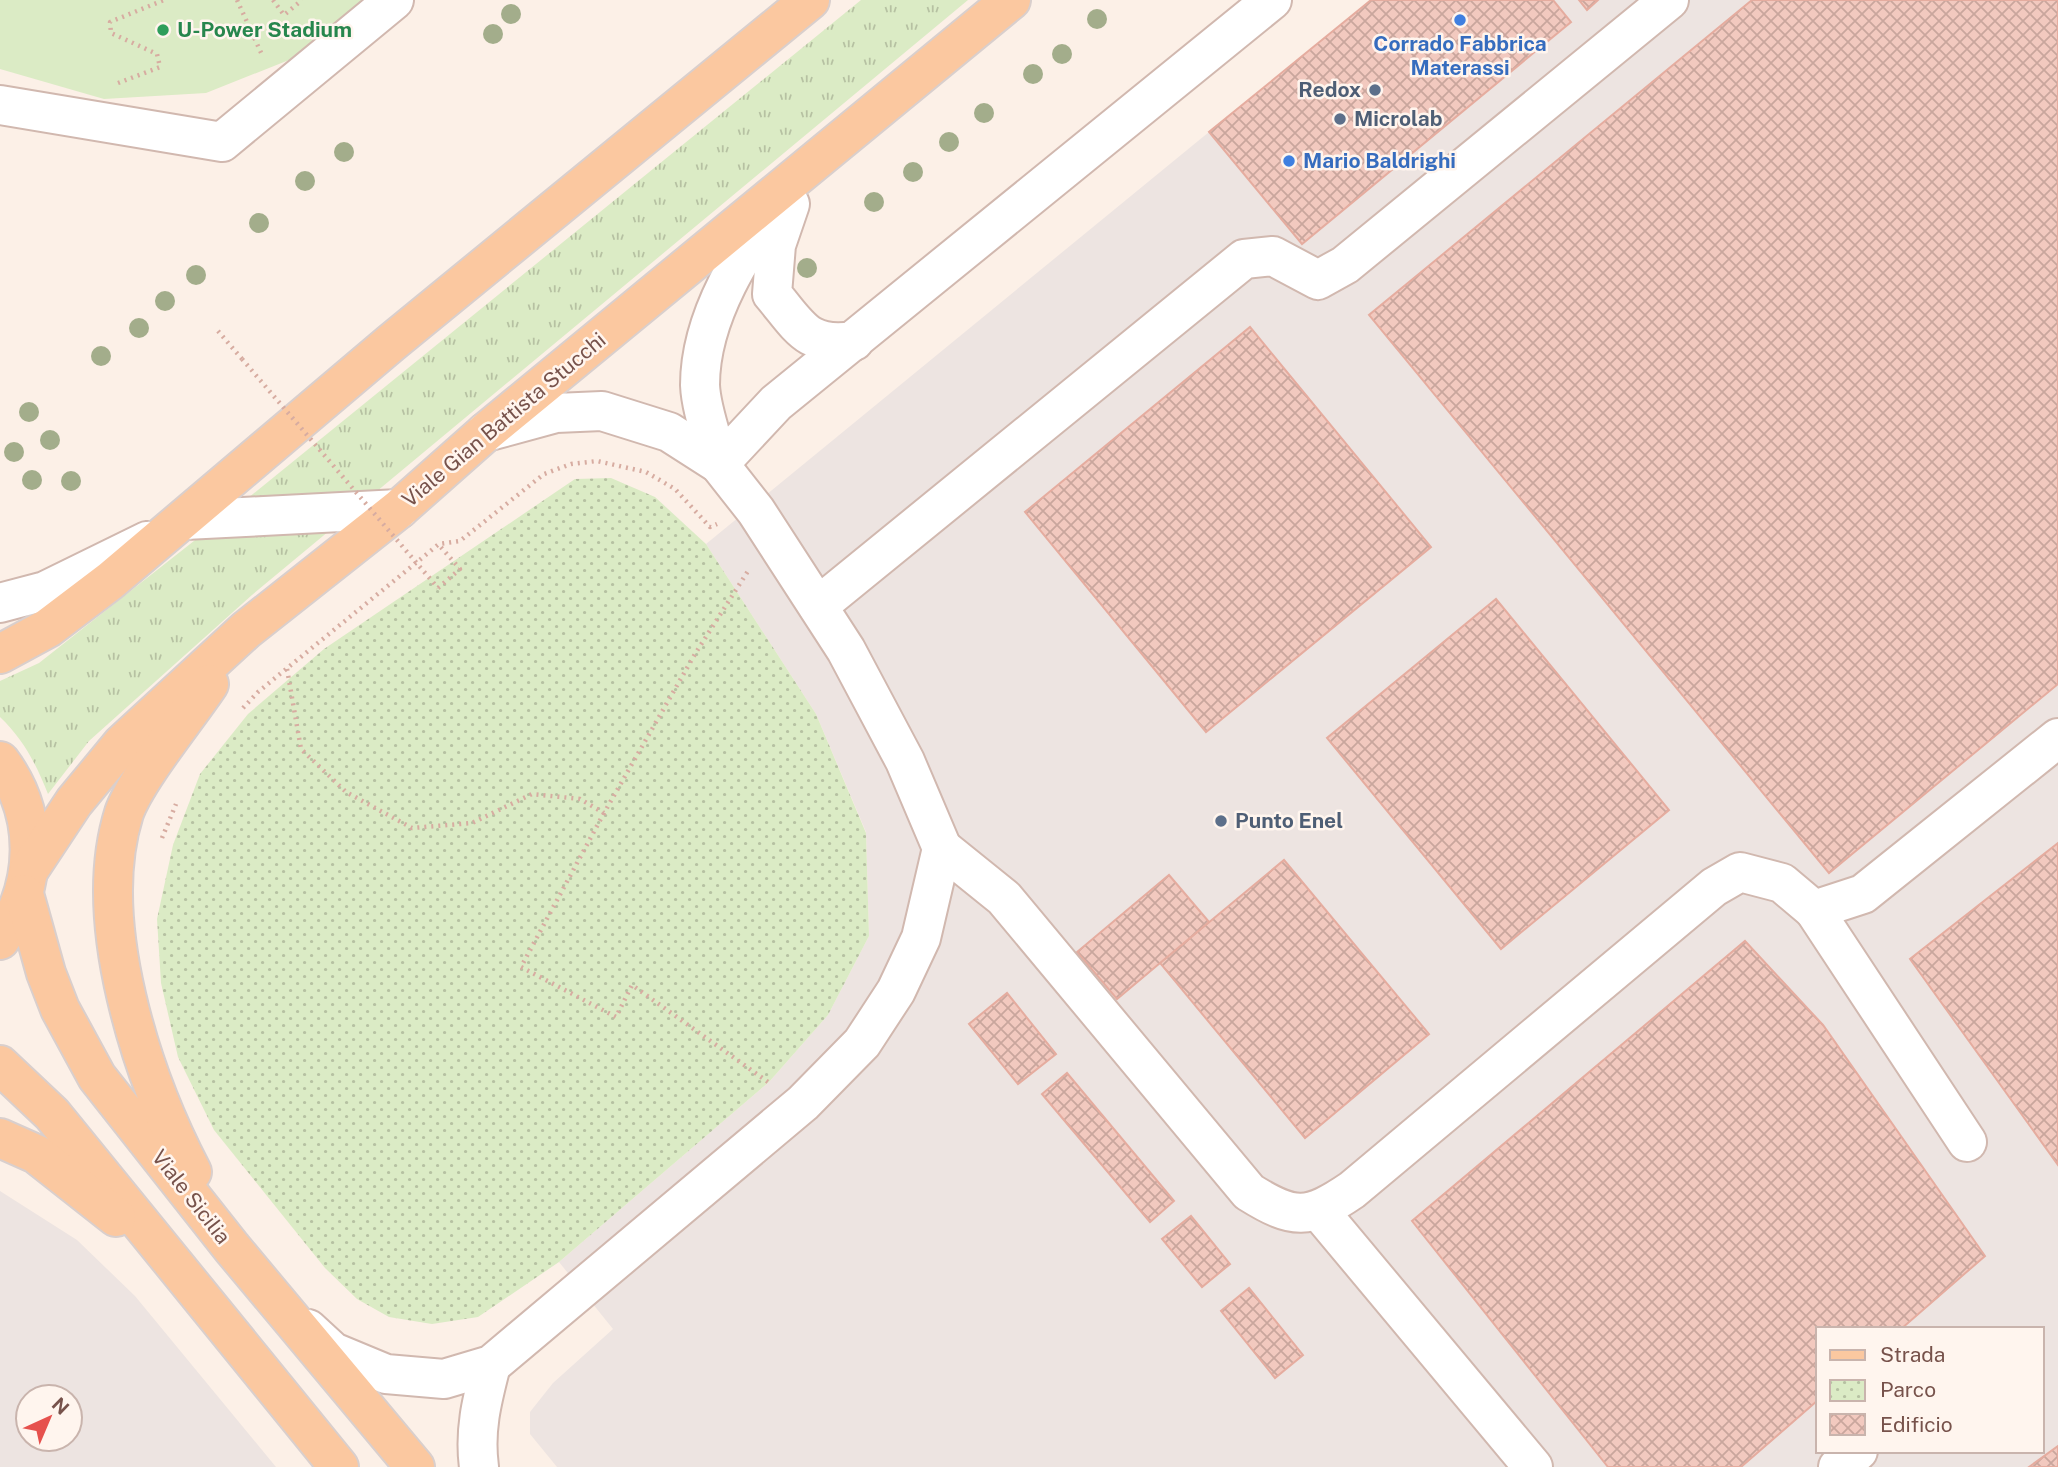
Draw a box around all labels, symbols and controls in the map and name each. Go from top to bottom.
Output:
marker: Corrado Fabbrica Materassi [1452,12,1468,28]
place label: U-Power Stadium [177,17,352,42]
marker: U-Power Stadium [155,22,171,38]
place label: Corrado Fabbrica Materassi [1373,31,1547,80]
place label: Redox [1298,77,1361,102]
marker: Redox [1367,82,1383,98]
place label: Microlab [1354,106,1443,131]
marker: Microlab [1332,111,1348,127]
place label: Mario Baldrighi [1303,148,1456,173]
marker: Mario Baldrighi [1281,153,1297,169]
street label: Viale Gian Battista Stucchi [397,327,610,512]
place label: Punto Enel [1235,808,1343,833]
marker: Punto Enel [1213,813,1229,829]
street label: Viale Sicilia [147,1145,236,1249]
legend [1816,1327,2044,1453]
text: Strada [1880,1342,1945,1367]
text: Parco [1880,1377,1936,1402]
north arrow [14,1383,84,1453]
text: N [48,1393,74,1419]
text: Edificio [1880,1412,1953,1437]

